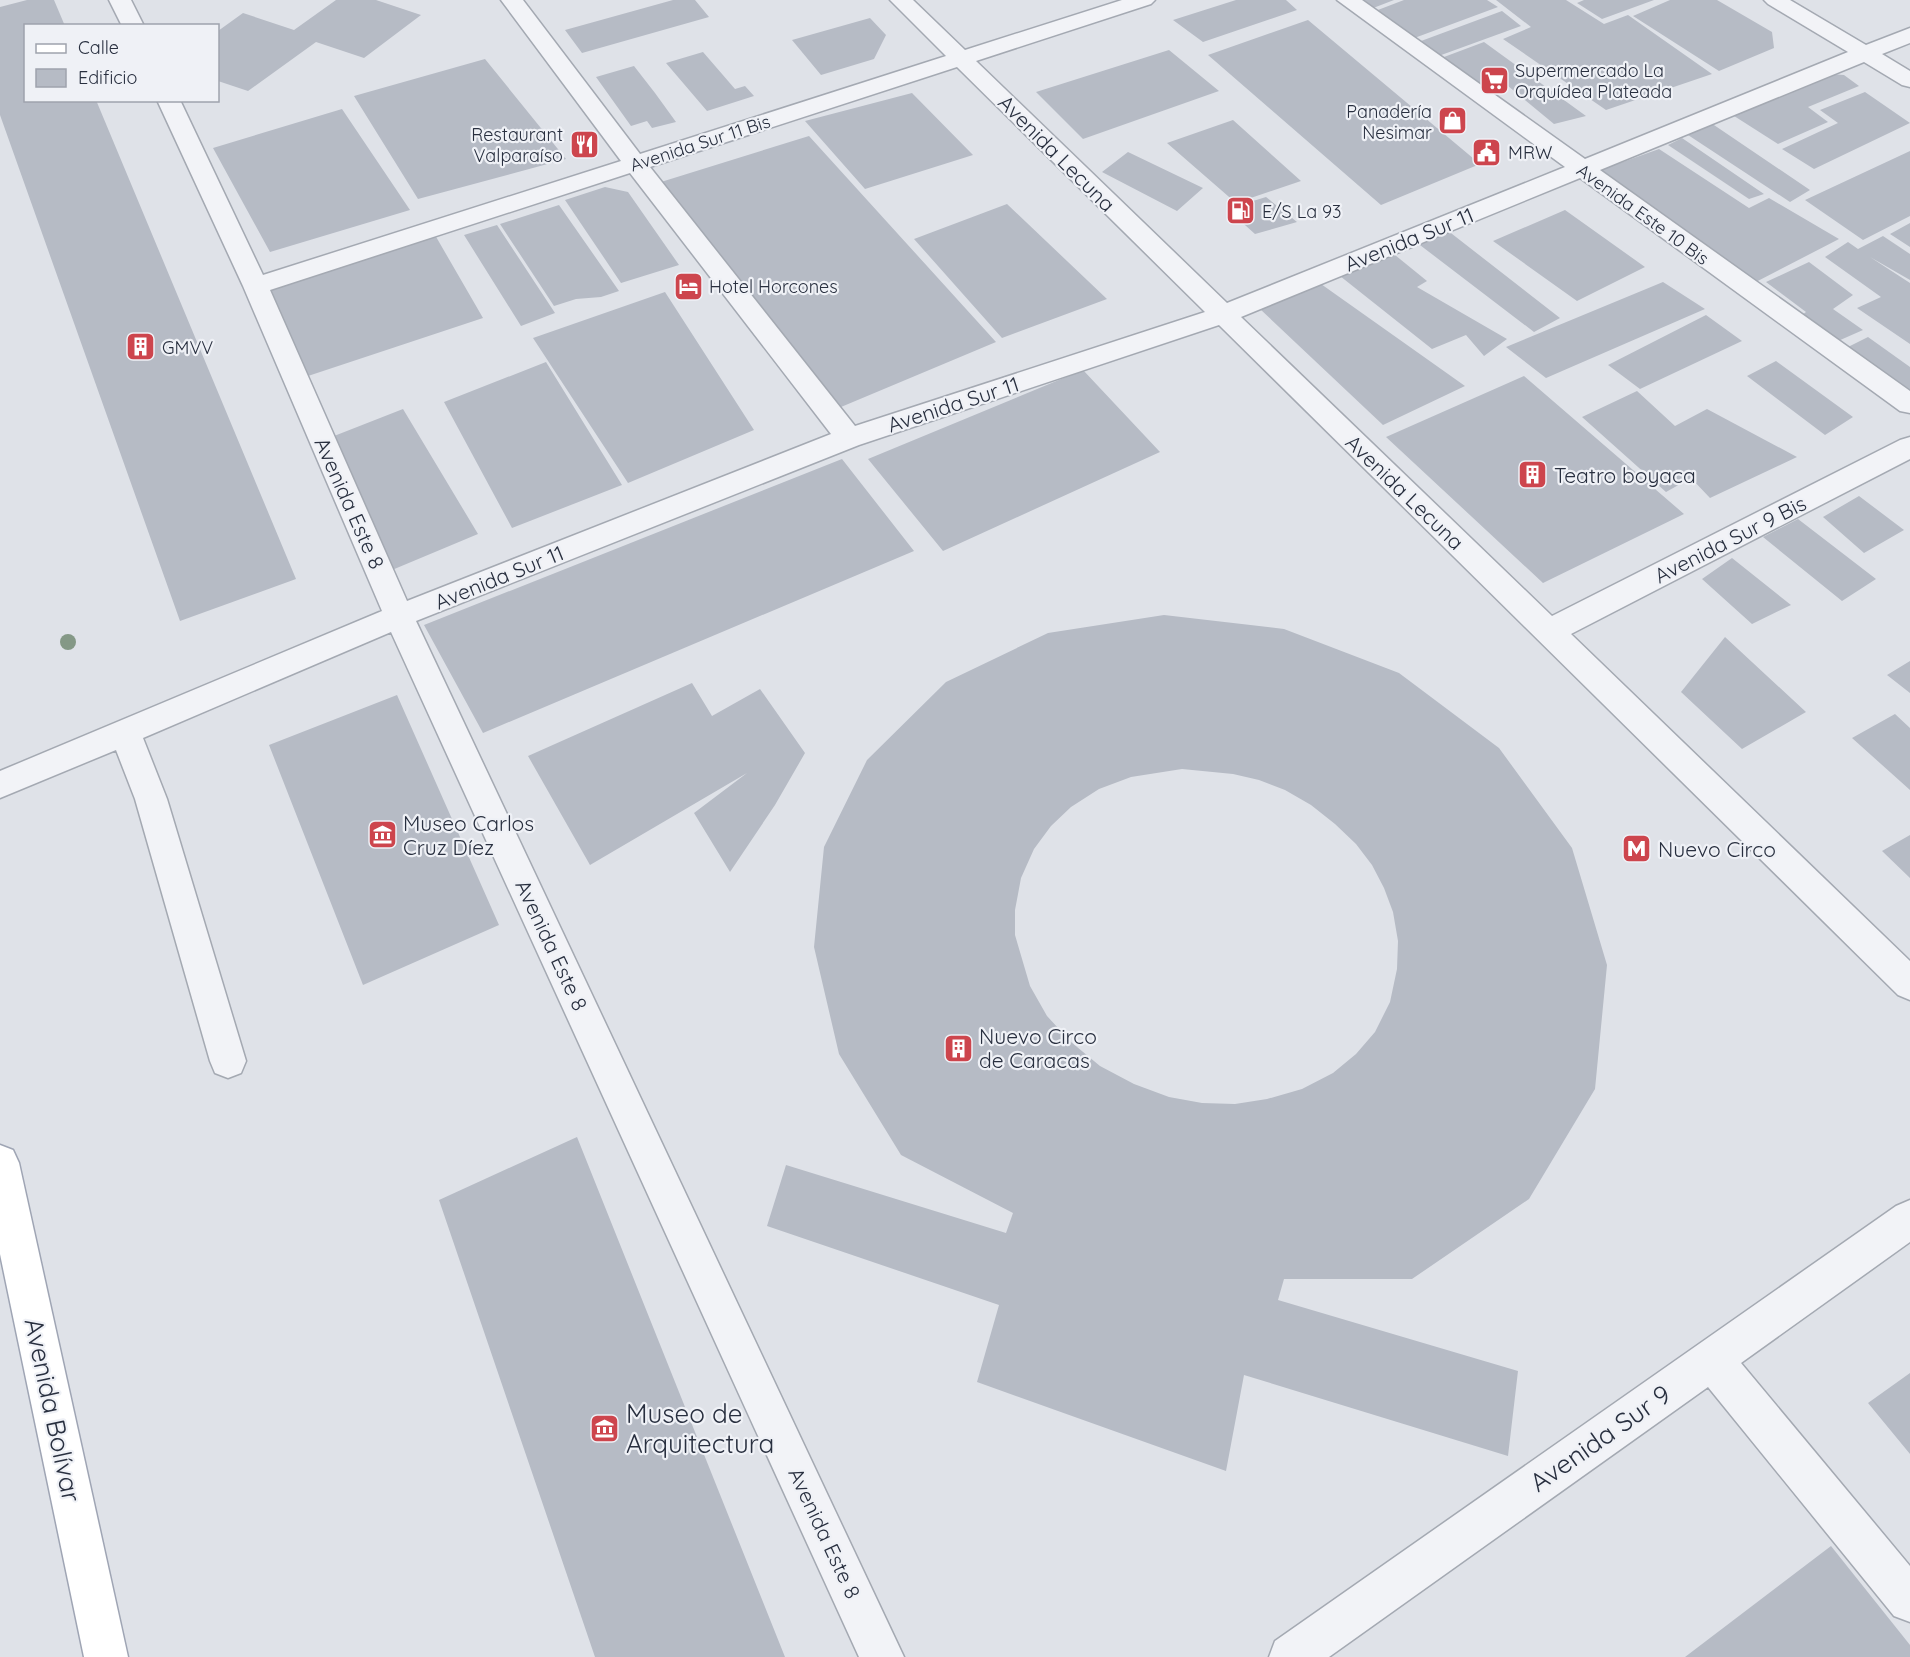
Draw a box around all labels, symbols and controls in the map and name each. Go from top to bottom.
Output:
legend [24,24,219,102]
text: Calle [78,36,119,59]
place label: Supermercado La Orquídea Plateada [1515,59,1672,103]
supermarket icon: Supermercado La Orquídea Plateada [1478,64,1510,96]
text: Edificio [78,66,137,89]
street label: Avenida Lecuna [993,89,1121,217]
place label: Panadería Nesimar [1346,100,1432,144]
shop icon: Panadería Nesimar [1437,105,1469,137]
street label: Avenida Sur 11 Bis [627,109,773,177]
place label: Restaurant Valparaíso [471,123,563,167]
restaurant icon: Restaurant Valparaíso [568,128,600,160]
public building icon: MRW [1471,136,1503,168]
place label: MRW [1508,141,1552,164]
street label: Avenida Este 10 Bis [1572,158,1714,270]
fuel station icon: E/S La 93 [1225,195,1257,227]
place label: E/S La 93 [1262,200,1342,223]
street label: Avenida Sur 11 [1341,201,1477,277]
hotel icon: Hotel Horcones [672,270,704,302]
place label: Hotel Horcones [709,275,838,298]
building icon: GMVV [125,331,157,363]
place label: GMVV [162,336,213,359]
street label: Avenida Sur 11 [884,370,1022,438]
street label: Avenida Lecuna [1340,429,1470,555]
street label: Avenida Este 8 [309,433,391,573]
building icon: Teatro boyaca [1517,459,1549,491]
place label: Teatro boyaca [1554,462,1696,488]
street label: Avenida Sur 9 Bis [1650,490,1810,588]
street label: Avenida Sur 11 [431,539,567,615]
place label: Museo Carlos Cruz Díez [403,810,534,860]
museum icon: Museo Carlos Cruz Díez [366,819,398,851]
metro station icon: Nuevo Circo [1621,833,1653,865]
place label: Nuevo Circo [1658,836,1776,862]
street label: Avenida Este 8 [510,875,594,1015]
place label: Nuevo Circo de Caracas [979,1023,1097,1073]
building icon: Nuevo Circo de Caracas [942,1032,974,1064]
street label: Avenida Bolívar [17,1315,89,1505]
street label: Avenida Sur 9 [1523,1377,1677,1499]
place label: Museo de Arquitectura [626,1397,774,1460]
museum icon: Museo de Arquitectura [589,1412,621,1444]
street label: Avenida Este 8 [783,1463,867,1603]

